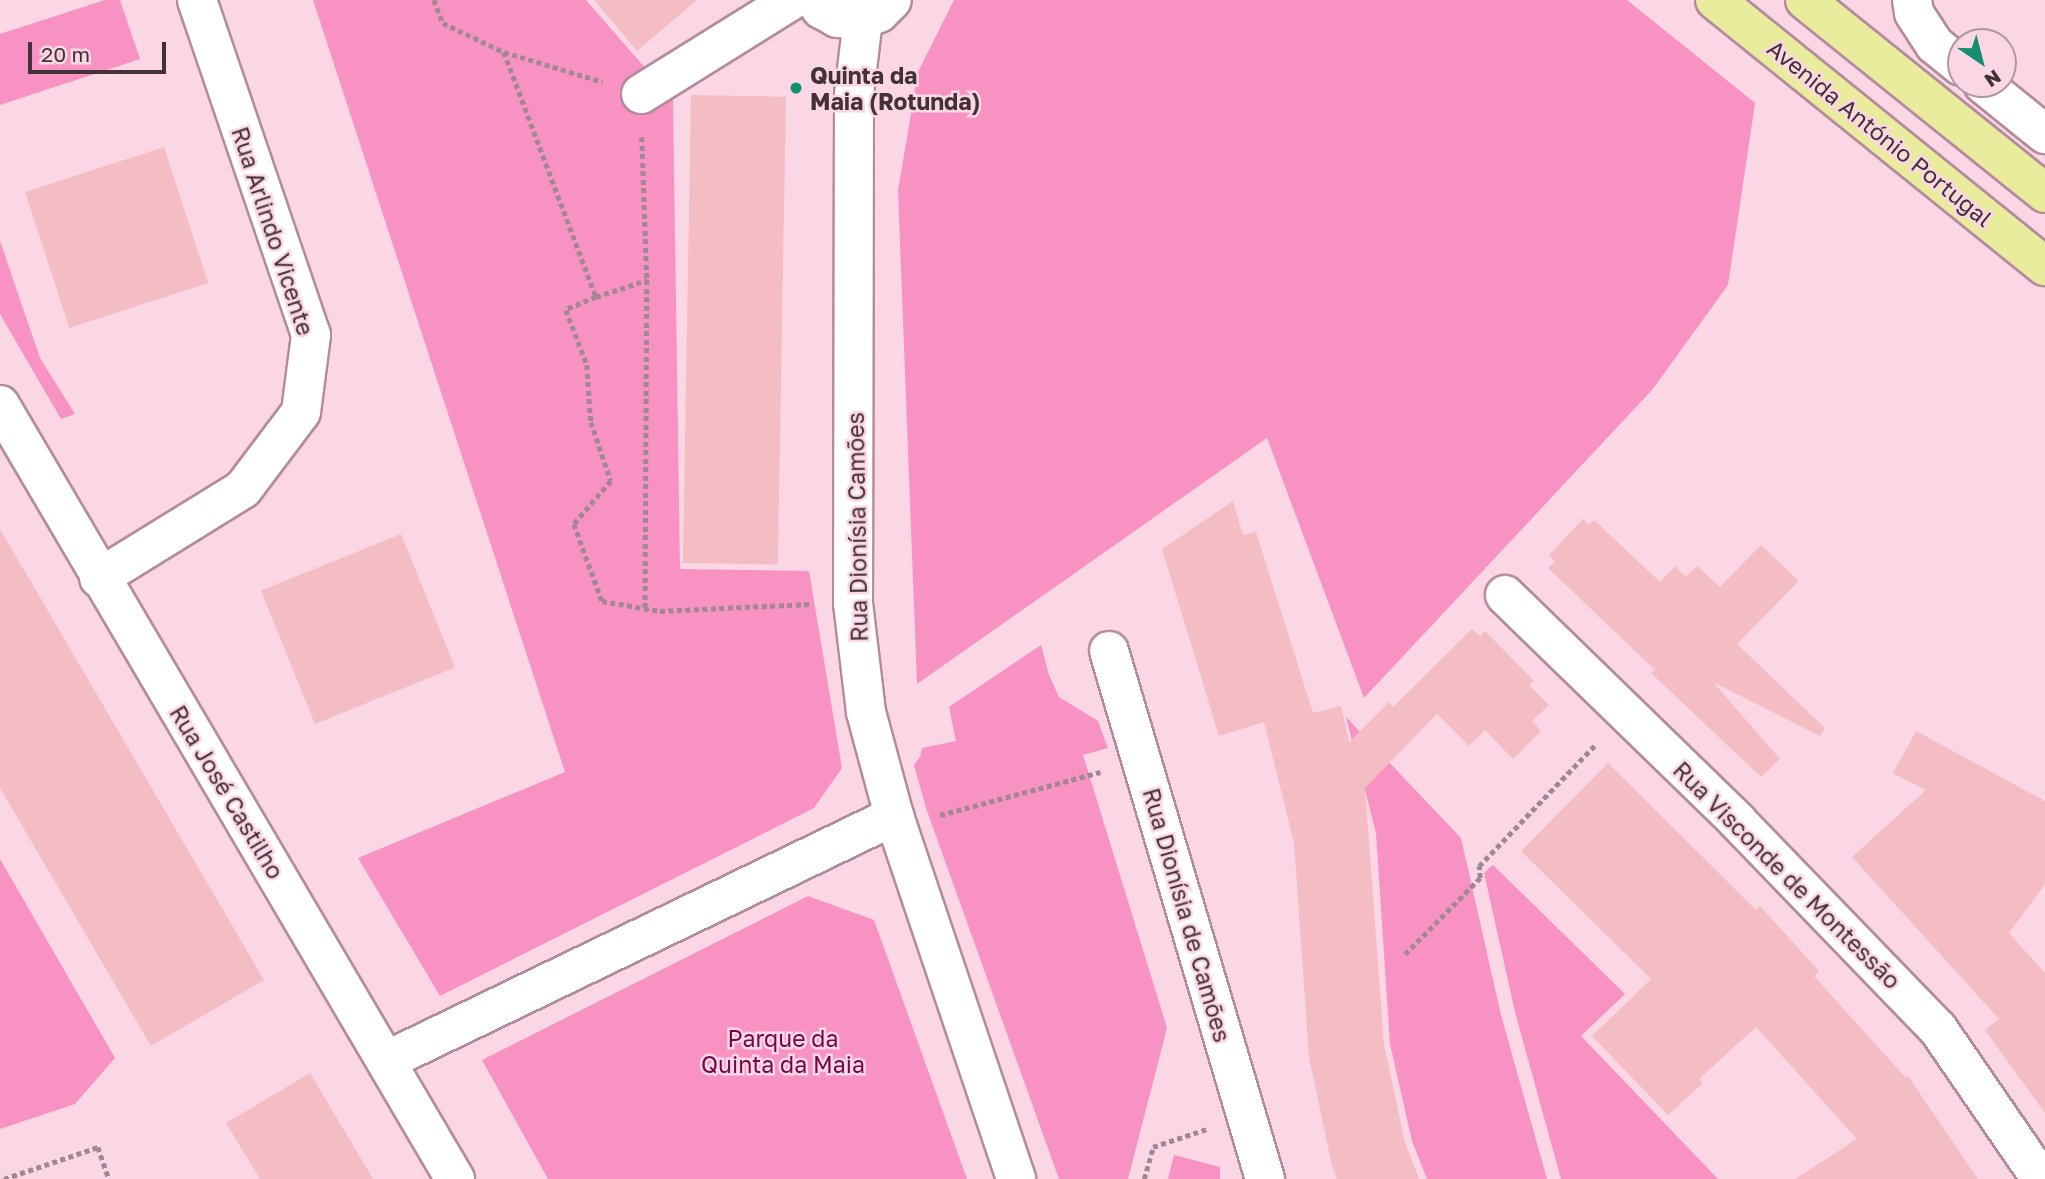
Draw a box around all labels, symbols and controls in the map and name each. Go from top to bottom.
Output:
scale bar [32,28,170,72]
north arrow [1947,28,2017,98]
street label: Avenida António Portugal [1762,34,1998,232]
text: 20 m [41,41,90,67]
place label: Quinta da Maia (Rotunda) [810,61,980,115]
text: N [1981,65,2006,93]
marker: Quinta da Maia (Rotunda) [788,80,804,96]
street label: Rua Arlindo Vicente [226,123,320,339]
street label: Rua Dionísia Camões [841,412,873,642]
street label: Rua José Castilho [164,700,290,884]
street label: Rua Visconde de Montessão [1668,756,1906,994]
street label: Rua Dionísia de Camões [1138,785,1236,1045]
park label: Parque da Quinta da Maia [701,1024,865,1078]

